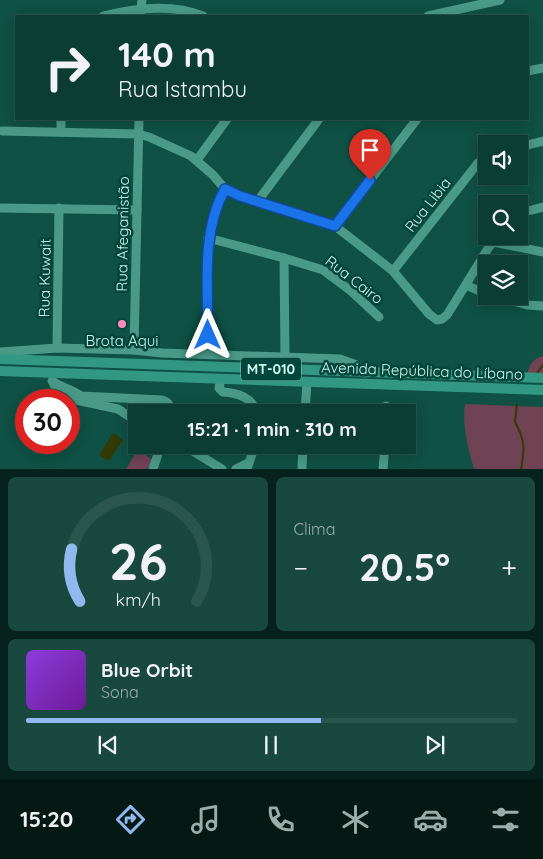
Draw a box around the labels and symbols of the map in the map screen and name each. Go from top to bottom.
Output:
pin [349,129,391,180]
street label: Rua Libia [400,174,455,236]
street label: Rua Afeganistão [112,176,133,292]
street label: Rua Kuwait [34,238,55,318]
street label: Rua Cairo [322,251,387,308]
position arrow [181,308,233,360]
marker: Brota Aqui [116,318,128,330]
place label: Brota Aqui [85,331,159,350]
street label: Avenida República do Líbano [321,357,523,384]
road number: MT-010 [241,358,301,380]
speed limit sign: 30 [15,389,80,454]

